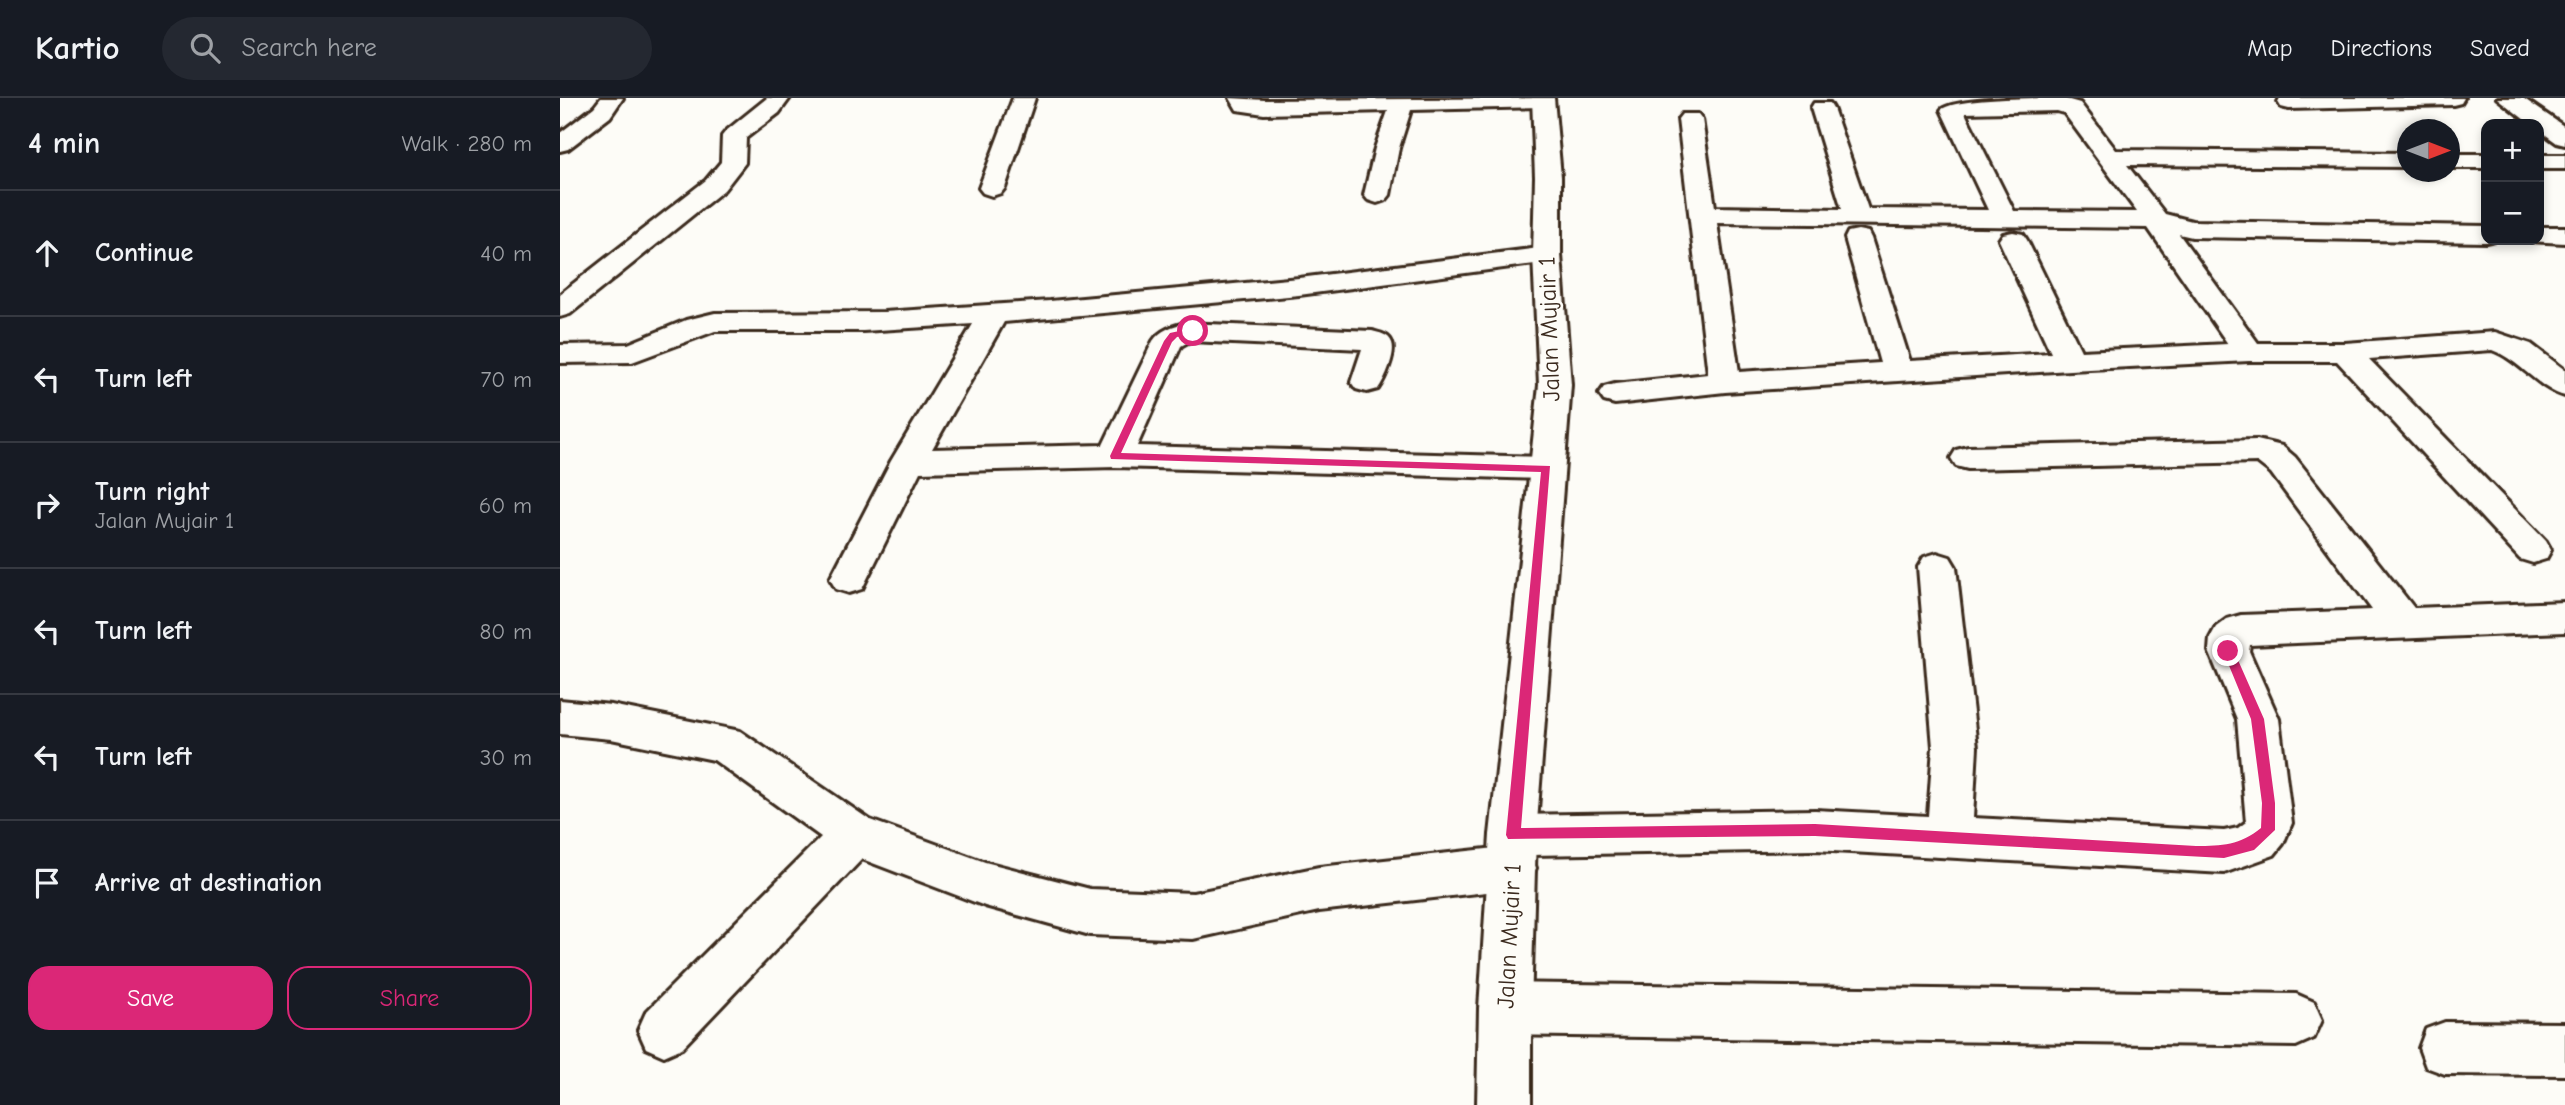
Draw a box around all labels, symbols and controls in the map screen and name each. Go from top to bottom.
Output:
search box [162,17,652,80]
text: Kartio [35,29,120,67]
icon: search [186,29,224,67]
text: Search here [242,33,377,63]
text: Map [2247,34,2293,62]
text: Directions [2331,34,2432,62]
text: Saved [2470,34,2530,62]
north arrow [2397,119,2460,182]
map controls [2481,119,2544,245]
button: + [2481,119,2544,182]
text: 4 min [28,126,100,161]
text: Walk · 280 m [402,130,532,157]
button: − [2481,182,2544,245]
icon: ahead [28,234,66,272]
text: Continue [95,238,193,268]
text: 40 m [480,240,532,267]
street label: Jalan Mujair 1 [1532,256,1566,402]
route start [1177,315,1208,346]
icon: left [28,360,66,398]
text: Turn left [95,364,192,394]
text: 70 m [480,366,532,393]
text: Turn right [95,477,209,507]
icon: right [28,486,66,524]
text: 60 m [479,492,532,519]
text: Jalan Mujair 1 [95,507,234,534]
icon: left [28,612,66,650]
text: Turn left [95,616,192,646]
text: 80 m [479,618,532,645]
route end [2212,635,2243,666]
icon: left [28,738,66,776]
text: Turn left [95,742,192,772]
text: 30 m [480,744,532,771]
street label: Jalan Mujair 1 [1491,863,1527,1009]
icon: arrive [28,864,66,902]
text: Arrive at destination [95,868,322,898]
button: Save [28,966,273,1030]
button: Share [287,966,532,1030]

